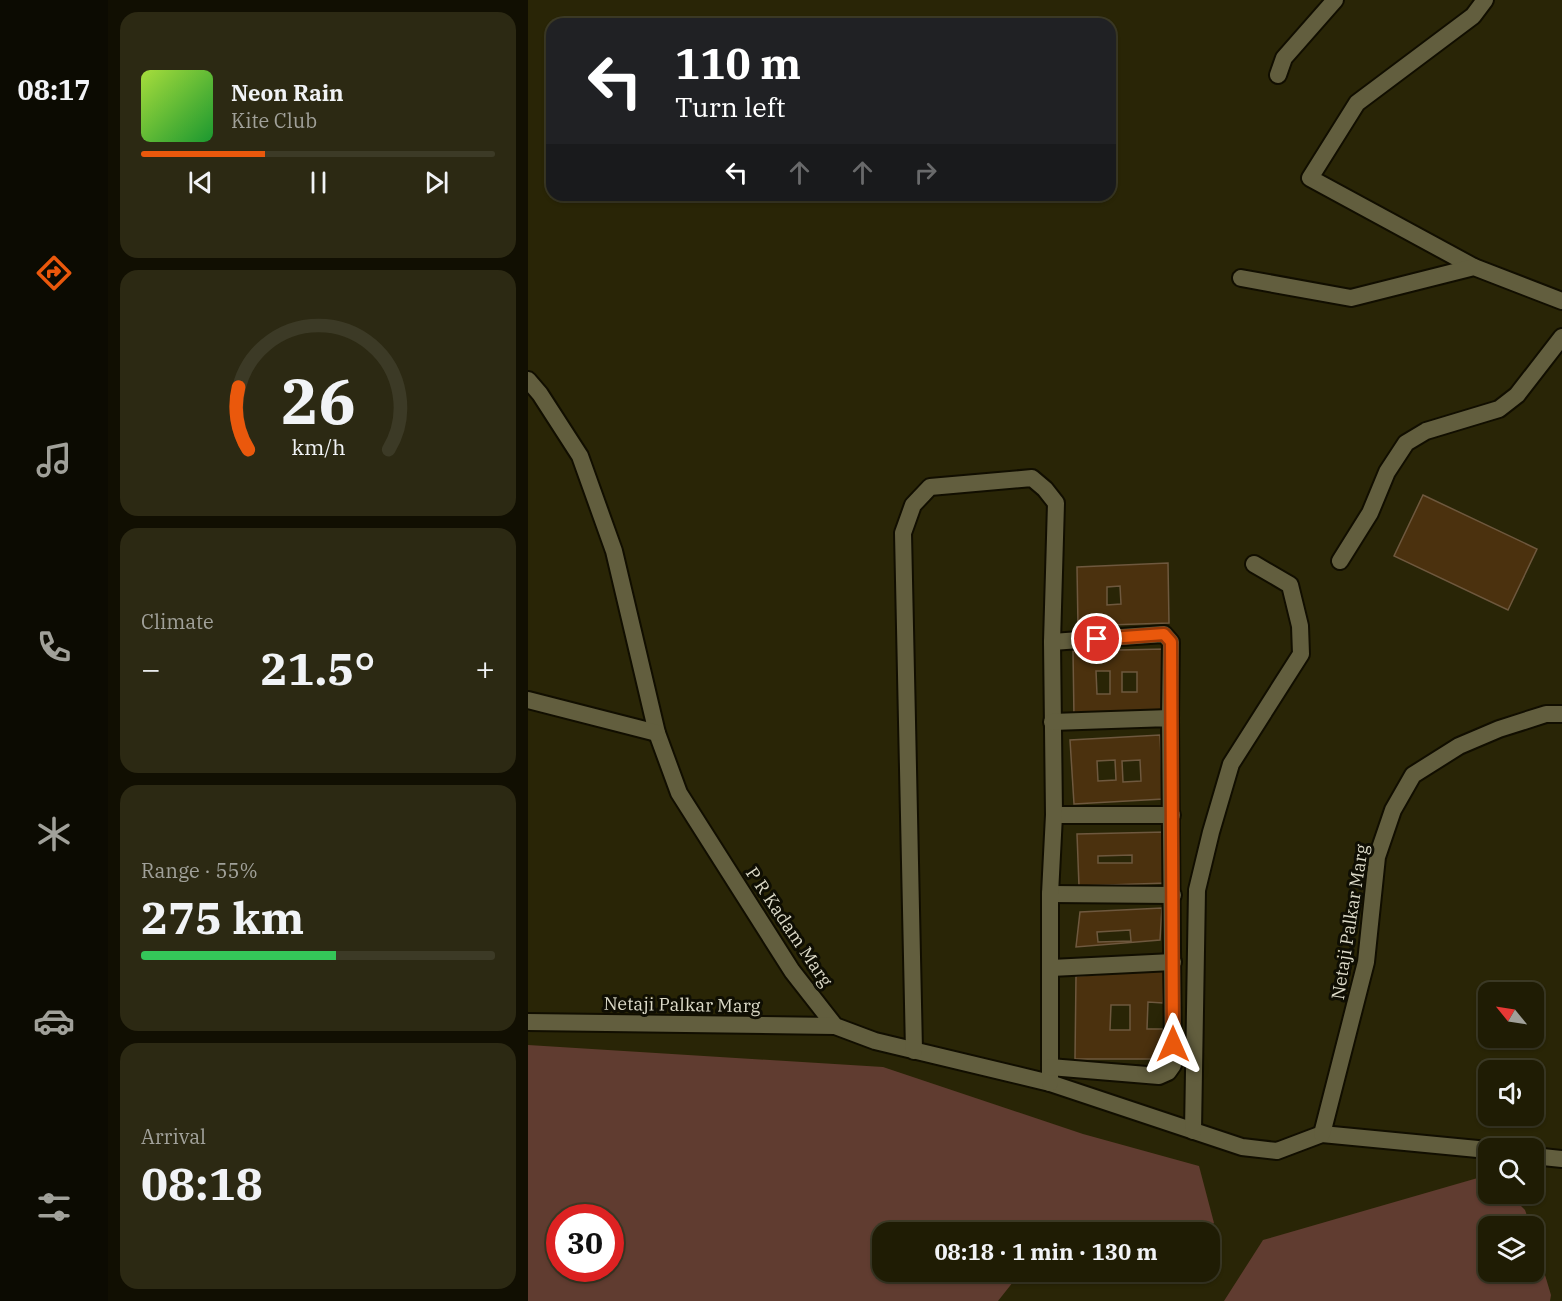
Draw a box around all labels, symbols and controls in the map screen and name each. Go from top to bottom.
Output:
text: 110 m [675,36,801,91]
icon: left [576,42,654,120]
text: 08:17 [18,72,90,107]
text: Neon Rain [231,78,344,107]
text: Turn left [675,89,786,124]
text: Kite Club [231,107,317,134]
icon: left [720,156,753,189]
icon: ahead [783,156,816,189]
icon: ahead [846,156,879,189]
icon: right [909,156,942,189]
icon: previous [184,166,217,199]
icon: pause [302,166,335,199]
icon: next [420,166,453,199]
icon: directions [33,252,75,294]
text: 26 [281,360,355,441]
text: km/h [291,433,345,461]
icon: music [33,439,75,481]
text: Climate [141,608,214,635]
pin [1071,613,1122,664]
icon: arrive [1080,622,1113,655]
icon: phone [33,626,75,668]
text: 21.5° [261,639,375,697]
text: − [141,647,161,690]
text: + [475,647,495,690]
icon: climate [33,813,75,855]
street label: Netaji Palkar Marg [1326,842,1373,1001]
text: Range · 55% [141,857,258,884]
street label: P R Kadam Marg [741,863,838,991]
text: 275 km [141,888,304,946]
north arrow [1478,982,1544,1048]
map controls [1478,982,1544,1282]
street label: Netaji Palkar Marg [603,992,761,1017]
icon: car [33,1000,75,1042]
position arrow [1141,1012,1205,1076]
button: sound [1478,1060,1544,1126]
text: Arrival [141,1123,206,1150]
button: search [1478,1138,1544,1204]
text: 08:18 [141,1154,263,1212]
icon: filters [33,1186,75,1228]
speed limit sign: 30 [546,1204,624,1282]
button: layers [1478,1216,1544,1282]
text: 08:18 · 1 min · 130 m [934,1237,1158,1266]

